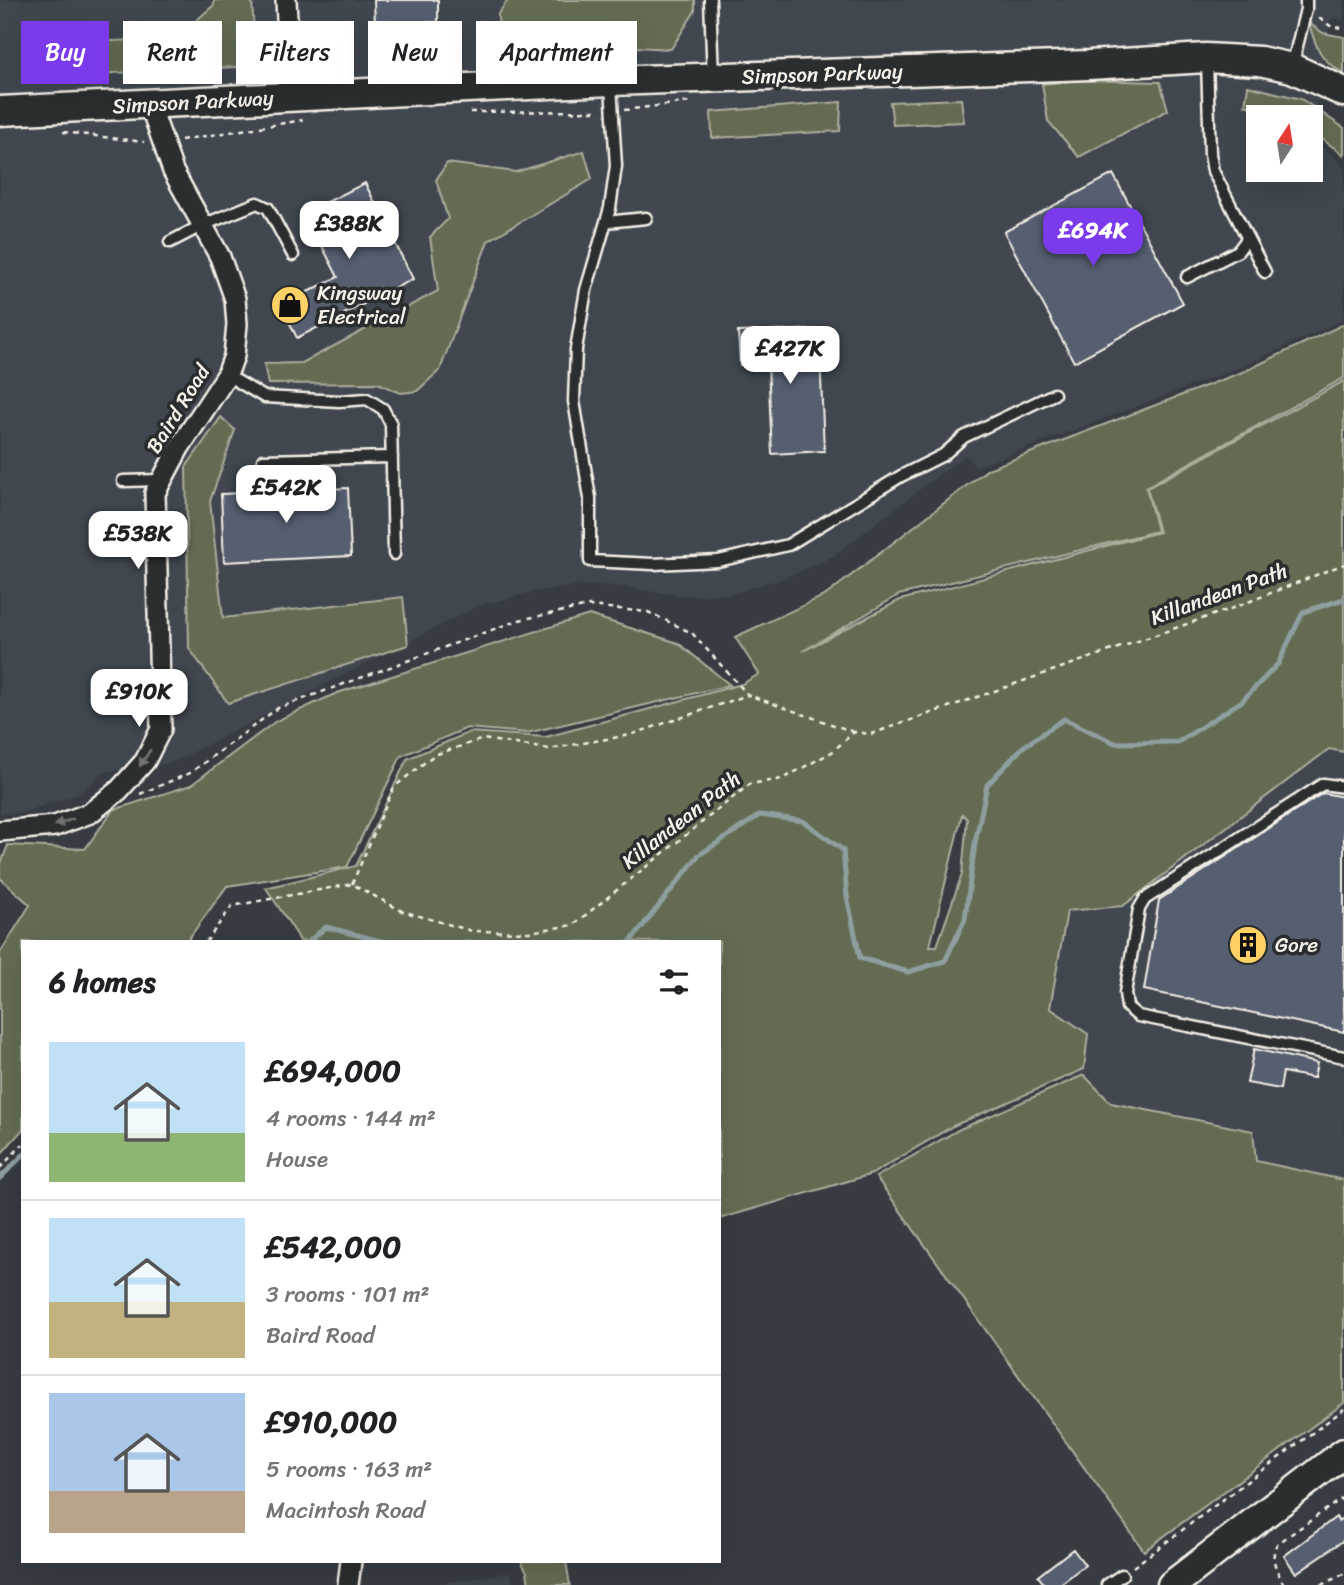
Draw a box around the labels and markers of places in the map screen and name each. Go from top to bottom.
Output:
pin: £388K [300,202,398,261]
pin: £694K [1044,208,1142,268]
place label: Kingsway Electrical [317,274,407,336]
shop icon: Kingsway Electrical [269,284,311,326]
pin: £427K [741,326,839,386]
pin: £542K [237,466,335,525]
pin: £538K [89,512,187,571]
pin: £910K [90,670,188,729]
building icon: Gore [1227,924,1269,966]
place label: Gore [1275,926,1318,964]

